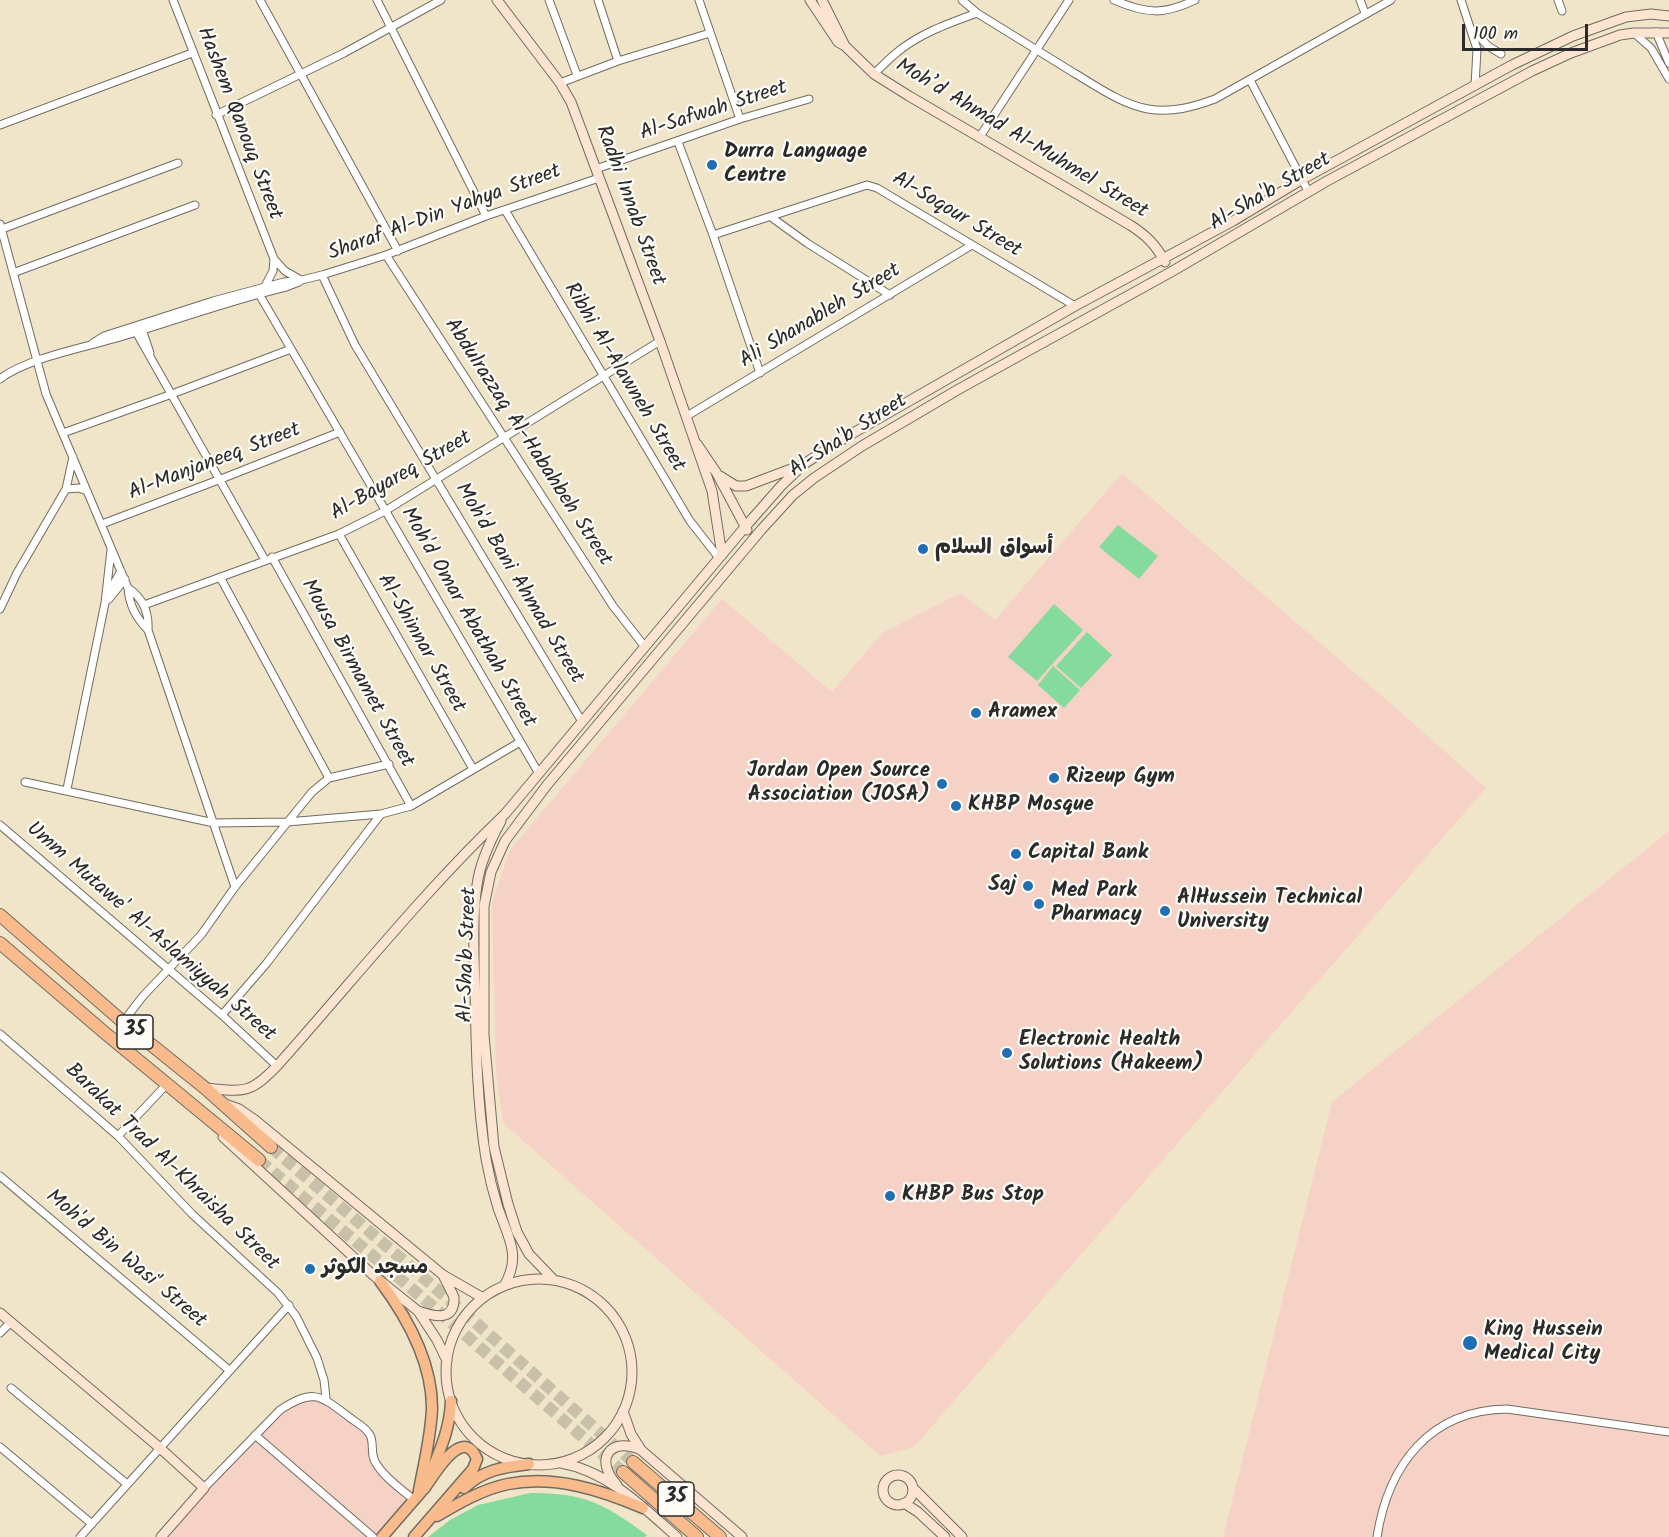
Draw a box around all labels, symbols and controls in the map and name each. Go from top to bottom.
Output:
scale bar [1465,12,1591,50]
text: 100 m [1473,20,1518,49]
street label: Hashem Qanouq Street [190,24,286,224]
street label: Moh’d Ahmad Al-Muhmel Street [890,54,1152,226]
street label: Al-Safwah Street [637,76,791,148]
street label: Radhi Innab Street [588,122,670,290]
place label: Durra Language Centre [724,140,867,190]
street label: Al-Sha'b Street [1206,148,1336,238]
marker: Durra Language Centre [705,158,719,172]
street label: Sharaf Al-Din Yahya Street [325,160,565,268]
street label: Al-Soqour Street [887,167,1025,265]
street label: Ali Shanableh Street [736,259,906,375]
street label: Ribhi Al-Alawneh Street [557,279,689,477]
street label: Abdulrazzaq Al-Habahbeh Street [437,315,617,571]
street label: Al-Sha'b Street [785,390,913,484]
street label: Al-Manjaneeq Street [125,419,305,507]
street label: Al-Bayareq Street [327,426,477,528]
street label: Moh'd Bani Ahmad Street [448,479,588,689]
street label: Moh'd Omar Abathah Street [394,503,540,733]
place label: أسواق السلام [935,536,1053,562]
marker: أسواق السلام [916,542,930,556]
street label: Al-Shinnar Street [370,570,470,718]
street label: Mousa Birmamet Street [294,576,418,772]
place label: Aramex [988,700,1057,726]
marker: Aramex [969,706,983,720]
place label: Jordan Open Source Association (JOSA) [747,759,930,809]
place label: Rizeup Gym [1066,765,1175,791]
marker: Rizeup Gym [1047,771,1061,785]
marker: Jordan Open Source Association (JOSA) [935,777,949,791]
place label: KHBP Mosque [968,793,1094,819]
marker: KHBP Mosque [949,799,963,813]
street label: Umm Mutawe' Al-Aslamiyyah Street [20,818,280,1048]
place label: Capital Bank [1028,841,1148,867]
marker: Capital Bank [1009,847,1023,861]
place label: Saj [988,873,1016,899]
marker: Saj [1021,879,1035,893]
place label: Med Park Pharmacy [1051,879,1142,929]
place label: AlHussein Technical University [1177,886,1362,936]
street label: Al-Sha'b Street [454,887,484,1023]
marker: Med Park Pharmacy [1032,897,1046,911]
marker: AlHussein Technical University [1158,904,1172,918]
road number: 35 [117,1015,153,1049]
place label: Electronic Health Solutions (Hakeem) [1019,1028,1204,1078]
marker: Electronic Health Solutions (Hakeem) [1000,1046,1014,1060]
street label: Barakat Trad Al-Khraisha Street [59,1059,283,1277]
place label: KHBP Bus Stop [902,1183,1044,1209]
street label: Moh'd Bin Wasi' Street [39,1185,211,1335]
marker: KHBP Bus Stop [883,1189,897,1203]
place label: مسجد الكوثر [322,1256,428,1282]
marker: مسجد الكوثر [303,1262,317,1276]
place label: King Hussein Medical City [1484,1318,1603,1368]
marker: King Hussein Medical City [1461,1334,1479,1352]
road number: 35 [658,1482,694,1516]

